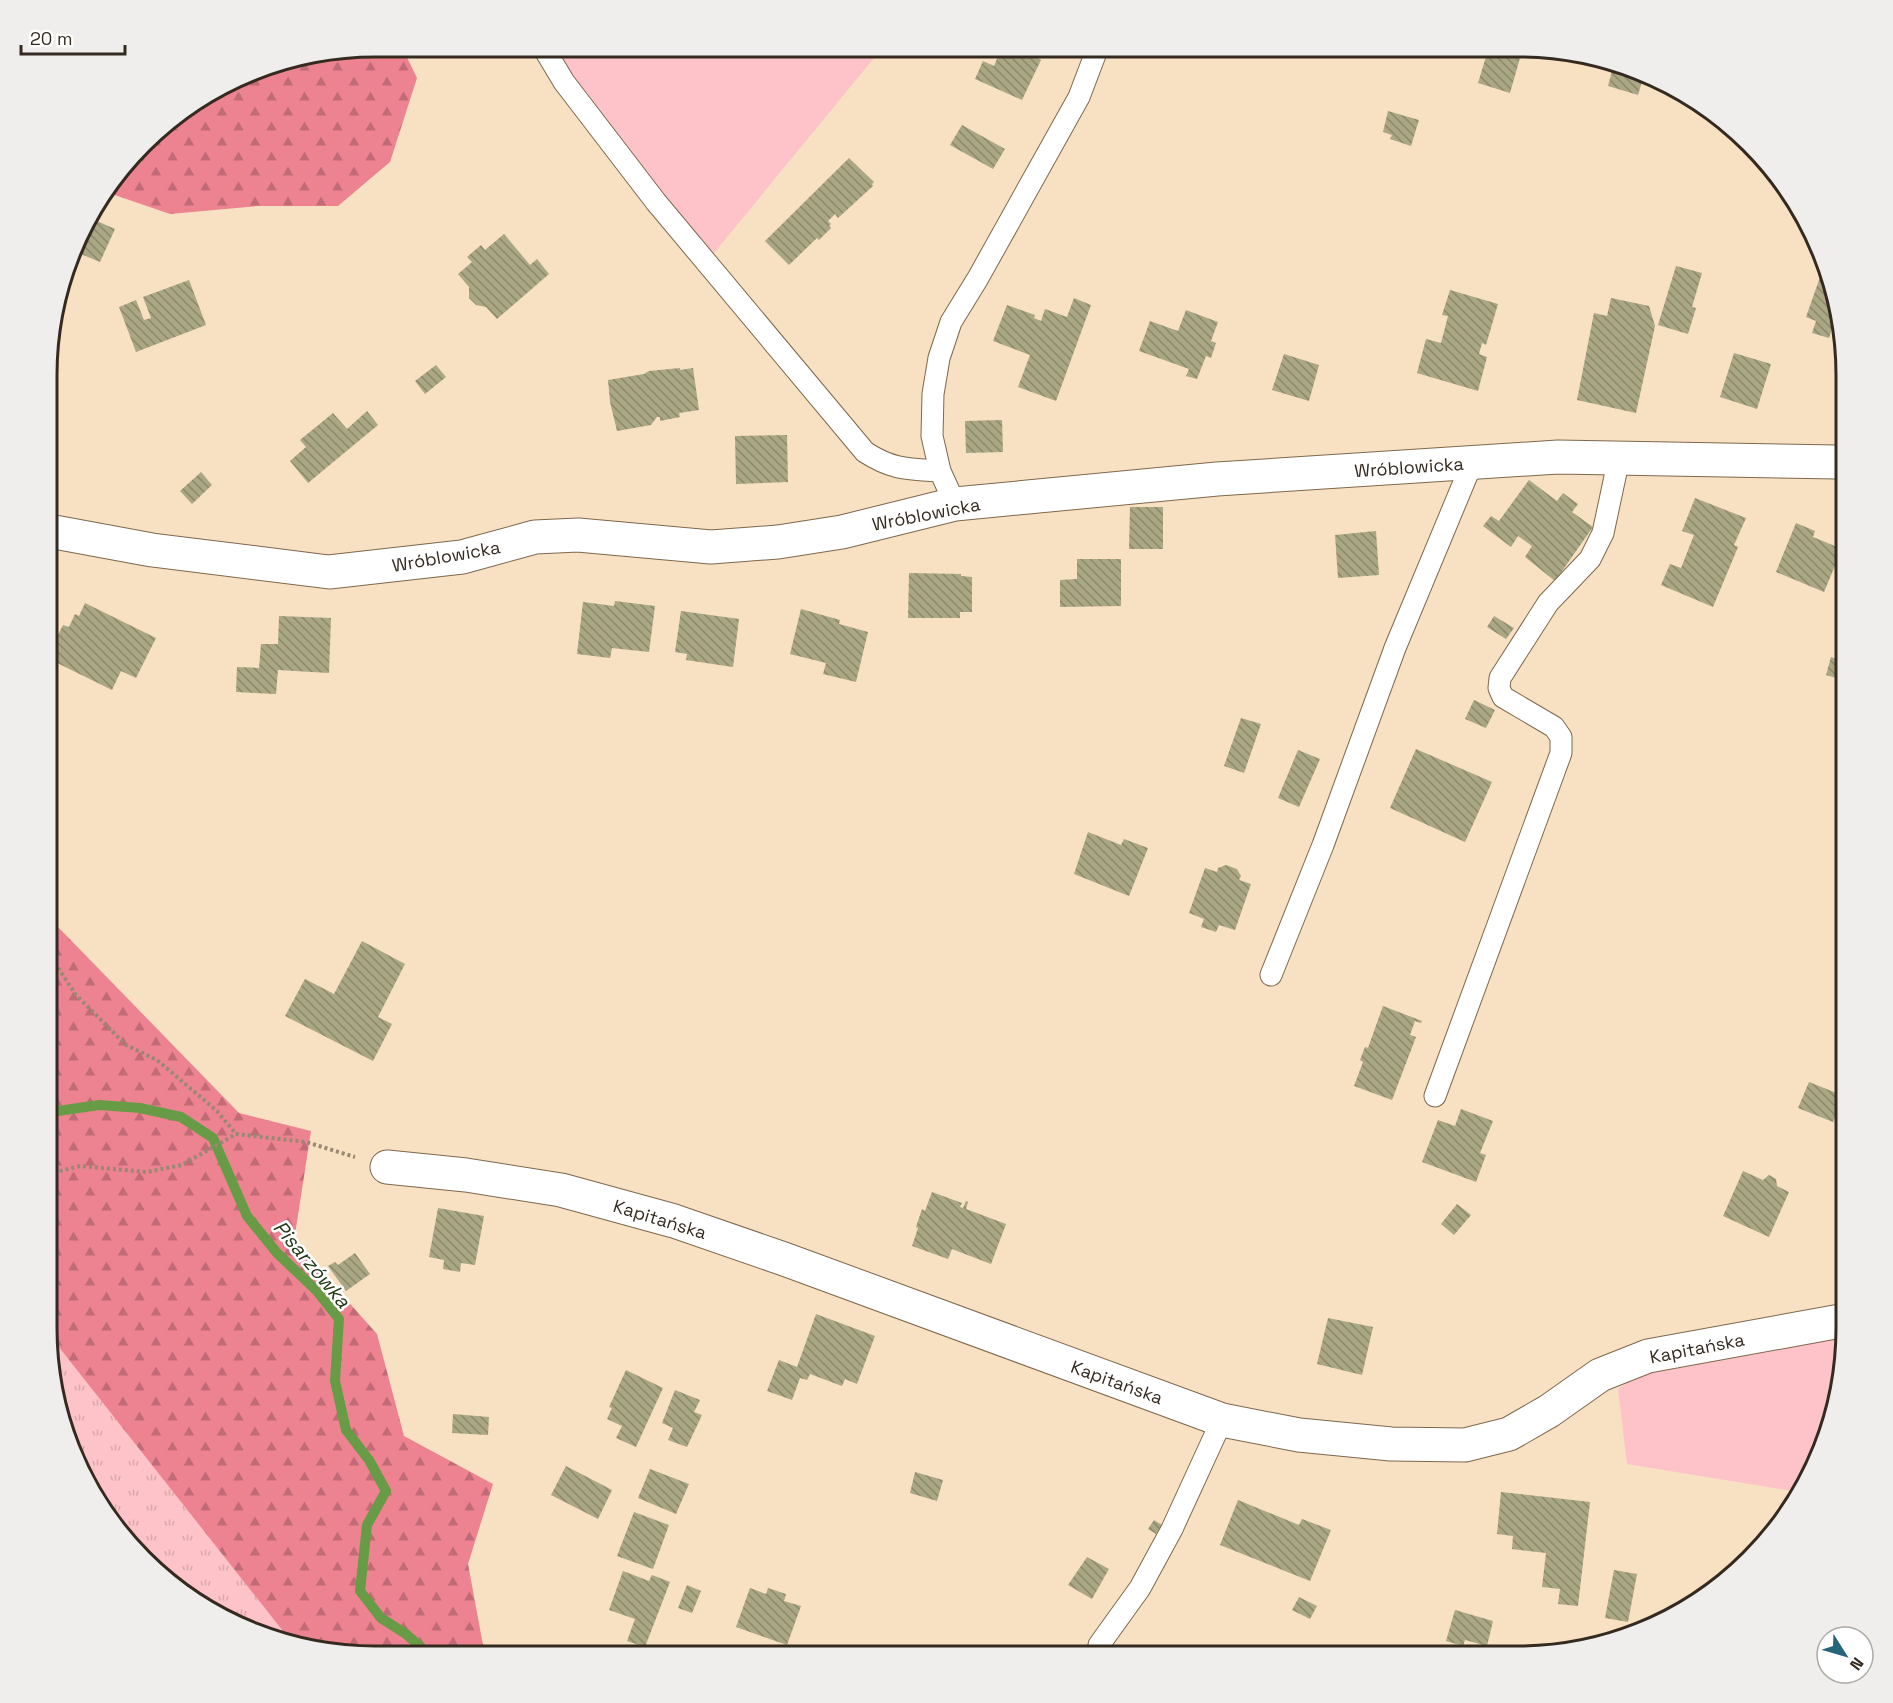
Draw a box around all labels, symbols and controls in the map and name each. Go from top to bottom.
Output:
scale bar [21,18,124,56]
text: 20 m [30,27,73,50]
street label: Wróblowicka [1354,452,1464,482]
street label: Wróblowicka [870,492,982,536]
street label: Wróblowicka [390,535,502,577]
street label: Kapitańska [611,1194,709,1244]
water label: Pisarzówka [268,1215,357,1314]
street label: Kapitańska [1648,1328,1746,1368]
street label: Kapitańska [1068,1355,1166,1409]
north arrow [1815,1625,1875,1685]
text: N [1845,1653,1868,1674]

